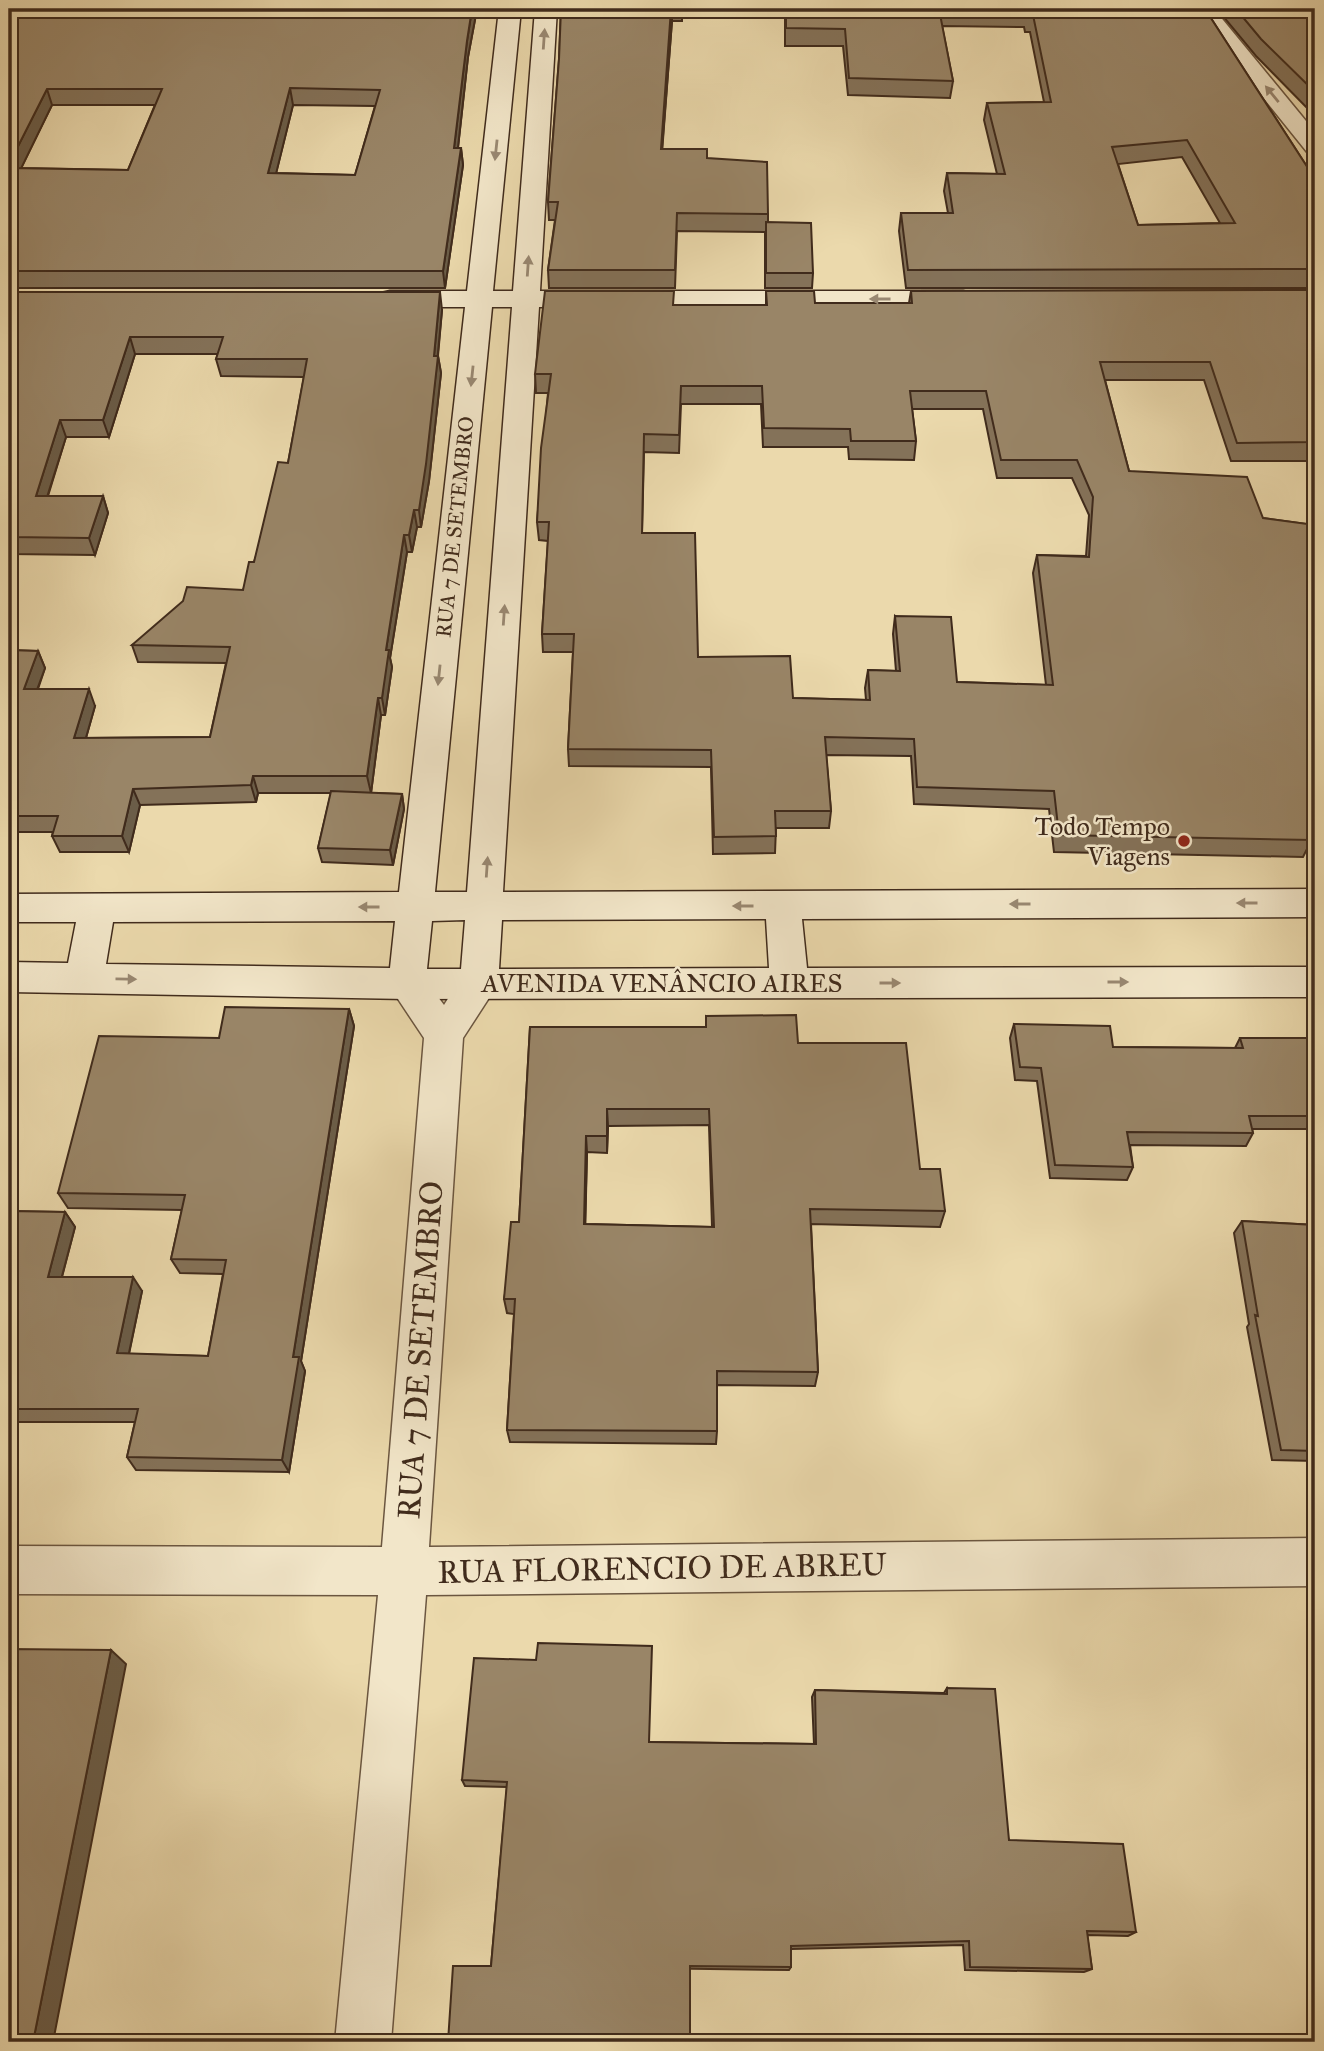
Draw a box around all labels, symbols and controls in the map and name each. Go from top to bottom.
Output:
one-way arrow [539,28,550,50]
one-way arrow [1265,85,1280,103]
one-way arrow [490,139,501,161]
one-way arrow [523,255,534,277]
one-way arrow [868,293,890,305]
one-way arrow [466,365,477,387]
street label: RUA 7 DE SETEMBRO [430,415,480,639]
one-way arrow [499,604,510,626]
one-way arrow [433,664,444,686]
place label: Todo Tempo Viagens [1034,810,1170,872]
marker: Todo Tempo Viagens [1176,833,1192,849]
one-way arrow [482,855,493,877]
one-way arrow [1236,897,1258,909]
one-way arrow [1008,898,1030,910]
one-way arrow [732,900,754,911]
one-way arrow [357,901,379,913]
street label: AVENIDA VENÂNCIO AIRES [481,967,842,999]
one-way arrow [115,973,137,985]
one-way arrow [879,977,901,989]
one-way arrow [1107,977,1129,988]
street label: RUA 7 DE SETEMBRO [389,1180,452,1521]
street label: RUA FLORENCIO DE ABREU [437,1545,888,1592]

